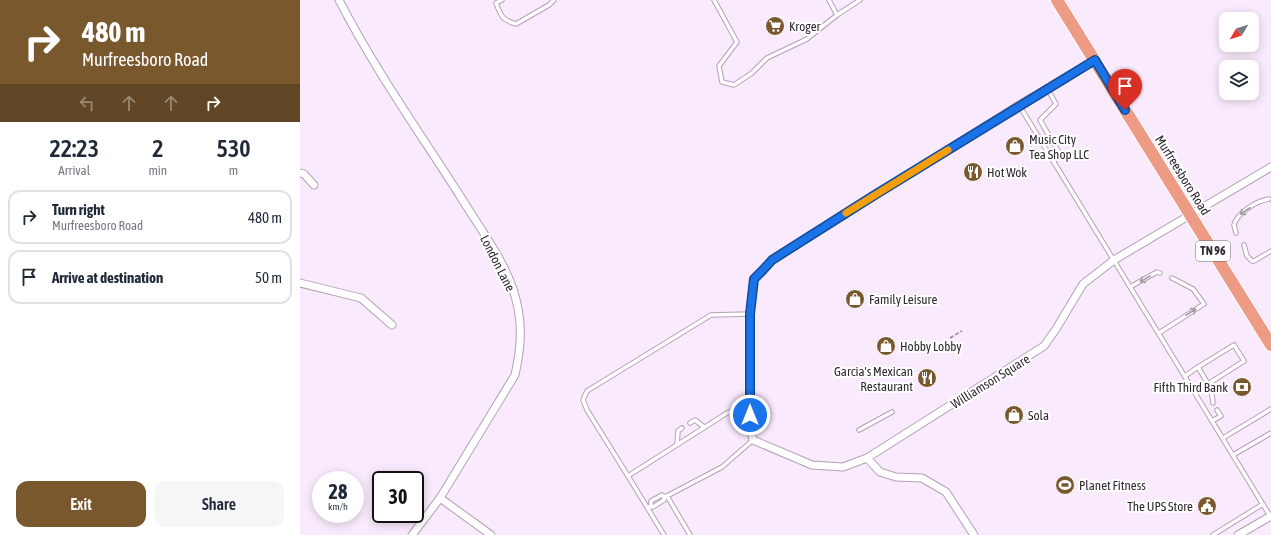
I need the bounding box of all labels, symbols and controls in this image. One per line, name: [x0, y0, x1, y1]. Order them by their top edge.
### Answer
north arrow: [1219, 12, 1259, 52]
map controls: [1219, 12, 1259, 100]
supermarket icon: Kroger: [764, 15, 786, 37]
icon: right: [16, 16, 68, 68]
text: 480 m: [82, 16, 145, 48]
place label: Kroger: [789, 19, 821, 34]
text: Murfreesboro Road: [82, 49, 208, 70]
button: layers: [1219, 60, 1259, 100]
pin: [1108, 69, 1142, 110]
icon: arrive: [1114, 75, 1136, 97]
icon: left: [76, 92, 98, 114]
icon: ahead: [118, 92, 140, 114]
icon: ahead: [160, 92, 182, 114]
icon: right: [202, 92, 224, 114]
place label: Music City Tea Shop LLC: [1029, 132, 1089, 162]
street label: Murfreesboro Road: [1152, 133, 1213, 218]
text: 22:23: [50, 135, 99, 162]
text: 2: [152, 135, 163, 162]
text: 530: [217, 135, 250, 162]
shop icon: Music City Tea Shop LLC: [1004, 135, 1026, 157]
restaurant icon: Hot Wok: [962, 161, 984, 183]
text: Arrival: [58, 163, 90, 178]
text: min: [148, 163, 167, 178]
text: m: [229, 163, 238, 178]
place label: Hot Wok: [987, 165, 1027, 180]
text: Turn right: [52, 201, 105, 218]
icon: right: [18, 206, 40, 228]
one-way arrow: [1240, 207, 1251, 215]
text: 480 m: [248, 209, 282, 226]
text: Murfreesboro Road: [52, 218, 143, 233]
street label: London Lane: [477, 233, 518, 294]
road number: TN 96: [1196, 241, 1230, 261]
icon: arrive: [18, 266, 40, 288]
text: Arrive at destination: [52, 269, 163, 286]
text: 50 m: [255, 269, 282, 286]
one-way arrow: [1139, 275, 1151, 283]
shop icon: Family Leisure: [844, 288, 866, 310]
place label: Family Leisure: [869, 292, 937, 307]
one-way arrow: [1185, 308, 1196, 316]
shop icon: Hobby Lobby: [875, 335, 897, 357]
place label: Hobby Lobby: [900, 339, 962, 354]
street label: Williamson Square: [948, 351, 1033, 412]
place label: Garcia's Mexican Restaurant: [834, 364, 913, 394]
restaurant icon: Garcia's Mexican Restaurant: [916, 367, 938, 389]
bank icon: Fifth Third Bank: [1231, 376, 1253, 398]
place label: Fifth Third Bank: [1154, 380, 1228, 395]
position arrow: [729, 394, 771, 436]
shop icon: Sola: [1003, 404, 1025, 426]
place label: Sola: [1028, 408, 1049, 423]
speed limit sign: 30: [372, 471, 424, 523]
sports icon: Planet Fitness: [1054, 474, 1076, 496]
place label: Planet Fitness: [1079, 478, 1146, 493]
text: 28: [329, 480, 347, 503]
button: Exit: [16, 481, 146, 527]
button: Share: [154, 481, 284, 527]
public building icon: The UPS Store: [1196, 495, 1218, 517]
place label: The UPS Store: [1127, 499, 1193, 514]
text: km/h: [328, 501, 348, 512]

